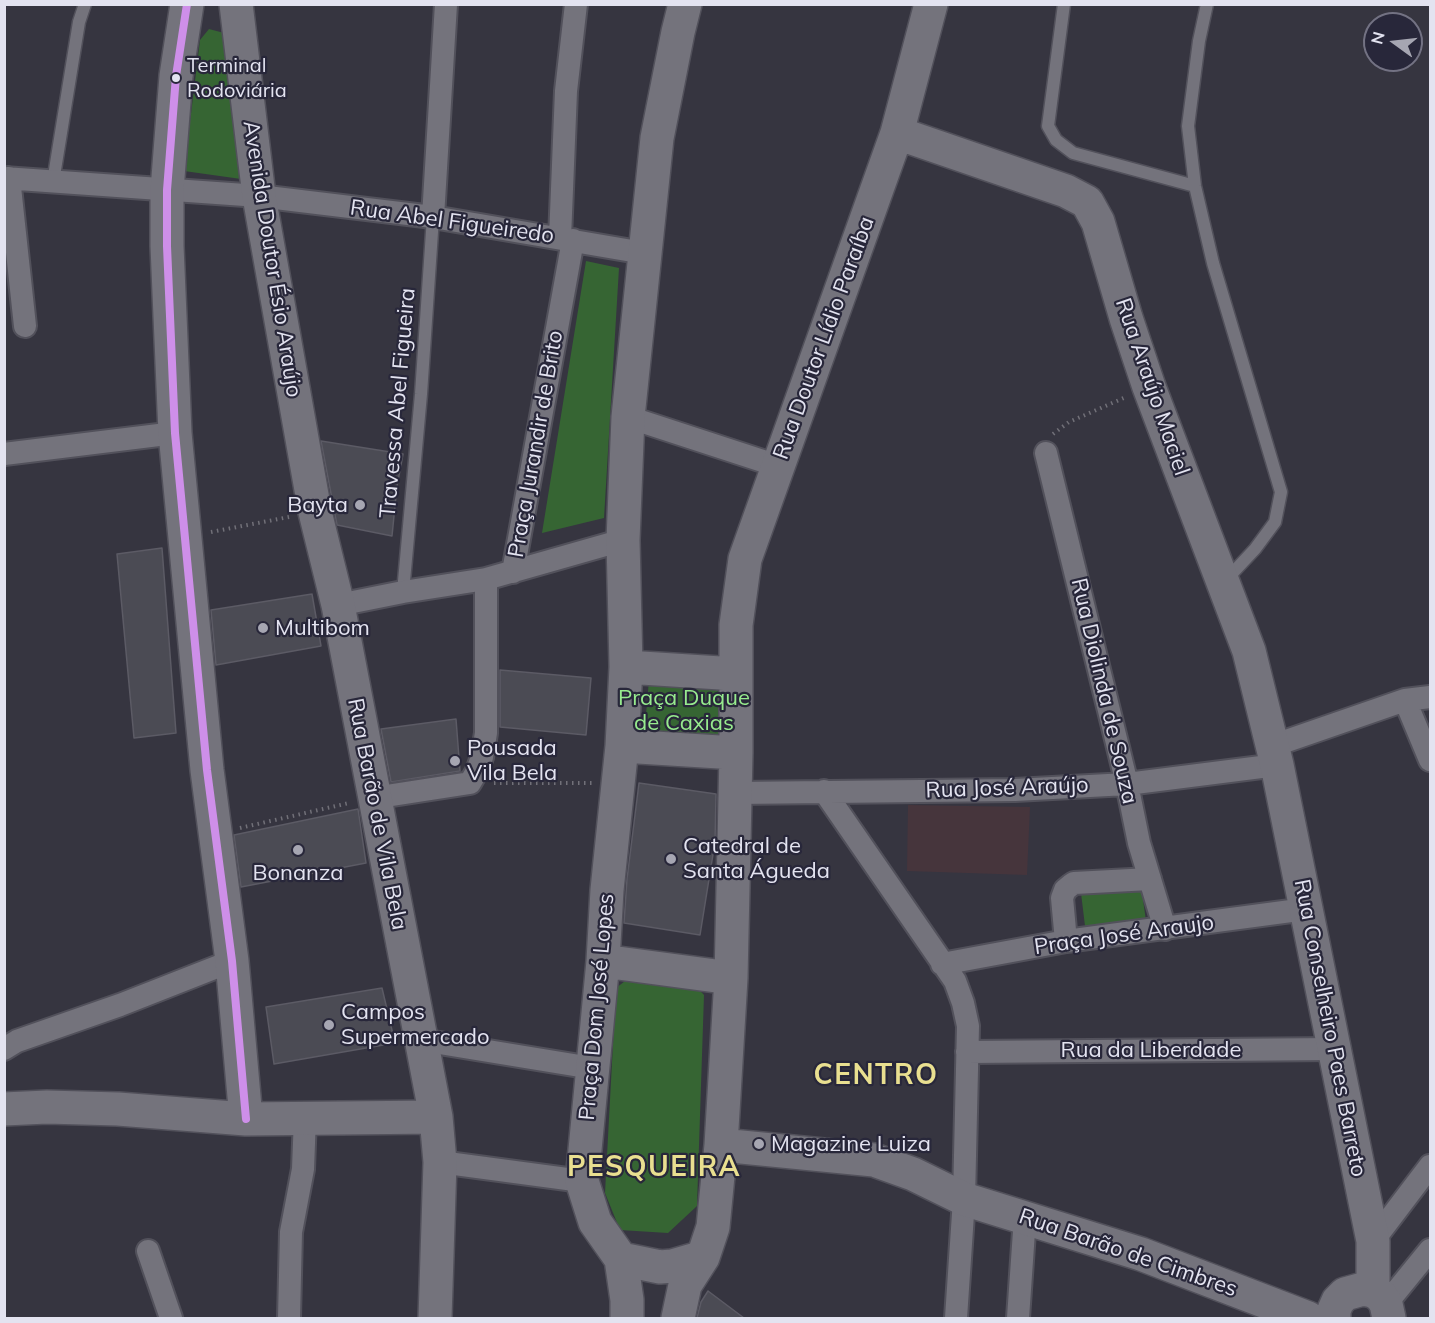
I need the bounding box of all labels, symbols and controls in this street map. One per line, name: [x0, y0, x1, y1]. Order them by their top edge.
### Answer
north arrow: [1363, 12, 1423, 72]
text: N: [1366, 29, 1389, 46]
place label: Terminal Rodoviária: [187, 54, 287, 101]
marker: Terminal Rodoviária: [170, 72, 182, 84]
street label: Avenida Doutor Ésio Araújo: [237, 119, 307, 399]
street label: Rua Abel Figueiredo: [348, 195, 556, 249]
street label: Rua Doutor Lídio Paraíba: [768, 213, 880, 463]
street label: Travessa Abel Figueira: [375, 287, 421, 519]
street label: Rua Araújo Maciel: [1109, 295, 1195, 479]
street label: Praça Jurandir de Brito: [503, 328, 569, 560]
place label: Bayta: [287, 492, 348, 518]
marker: Bayta: [353, 498, 367, 512]
street label: Rua Diolinda de Souza: [1065, 576, 1143, 806]
place label: Multibom: [275, 615, 370, 641]
marker: Multibom: [256, 621, 270, 635]
park label: Praça Duque de Caxias: [618, 685, 750, 736]
street label: Rua Barão de Vila Bela: [342, 696, 412, 932]
place label: Pousada Vila Bela: [467, 735, 557, 786]
marker: Pousada Vila Bela: [448, 754, 462, 768]
street label: Rua José Araújo: [925, 772, 1089, 804]
place label: Catedral de Santa Águeda: [683, 833, 830, 884]
marker: Bonanza: [291, 843, 305, 857]
marker: Catedral de Santa Águeda: [664, 852, 678, 866]
place label: Bonanza: [252, 860, 344, 886]
street label: Rua Conselheiro Paes Barreto: [1288, 877, 1372, 1179]
street label: Praça Dom José Lopes: [574, 892, 620, 1122]
street label: Praça José Araujo: [1033, 909, 1215, 961]
place label: Campos Supermercado: [341, 999, 489, 1050]
marker: Campos Supermercado: [322, 1018, 336, 1032]
street label: Rua da Liberdade: [1061, 1037, 1241, 1063]
district label: CENTRO: [814, 1059, 938, 1093]
place label: Magazine Luiza: [771, 1131, 931, 1157]
marker: Magazine Luiza: [752, 1137, 766, 1151]
district label: PESQUEIRA: [567, 1151, 741, 1185]
street label: Rua Barão de Cimbres: [1015, 1203, 1241, 1303]

